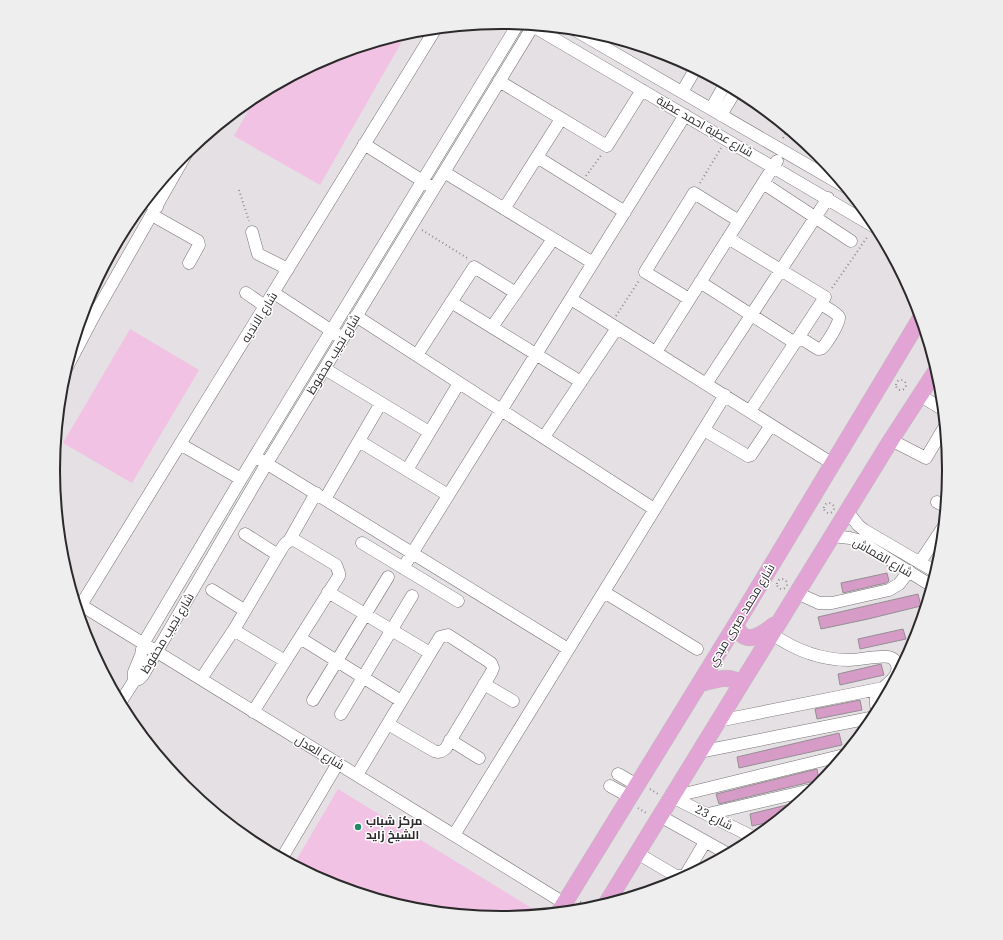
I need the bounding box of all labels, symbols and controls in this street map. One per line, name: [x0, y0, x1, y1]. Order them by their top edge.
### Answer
street label: شارع عطية احمد عطية: [653, 92, 756, 161]
street label: شارع الانديه: [238, 289, 281, 346]
street label: شارع نجيب محفوظ: [303, 311, 364, 398]
street label: شارع القماش: [850, 534, 916, 581]
street label: شارع محمد صبرى مبدي: [704, 561, 780, 671]
street label: شارع نجيب محفوظ: [137, 590, 198, 677]
street label: شارع العدل: [292, 732, 347, 773]
street label: شارع 23: [692, 801, 735, 834]
place label: مركز شباب الشيخ زايد: [366, 813, 423, 844]
marker: مركز شباب الشيخ زايد: [353, 822, 363, 832]

